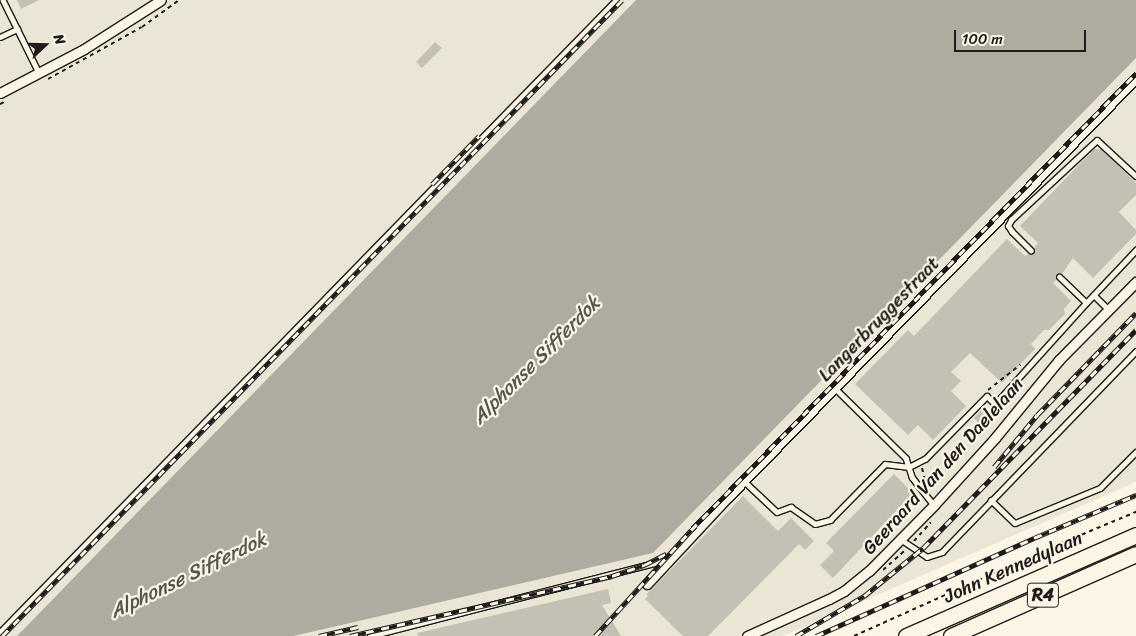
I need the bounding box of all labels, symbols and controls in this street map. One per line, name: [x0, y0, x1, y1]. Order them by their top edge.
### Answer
north arrow: [20, 20, 70, 70]
scale bar: [956, 20, 1088, 52]
text: 100 m: [962, 26, 1003, 52]
text: N: [46, 30, 73, 48]
street label: Langerbruggestraat: [814, 252, 944, 386]
water label: Alphonse Sifferdok: [467, 291, 605, 429]
street label: Geeraard Van den Daelelaan: [857, 373, 1029, 559]
street label: John Kennedylaan: [940, 526, 1086, 608]
water label: Alphonse Sifferdok: [106, 527, 270, 623]
road number: R4: [1027, 580, 1059, 610]

